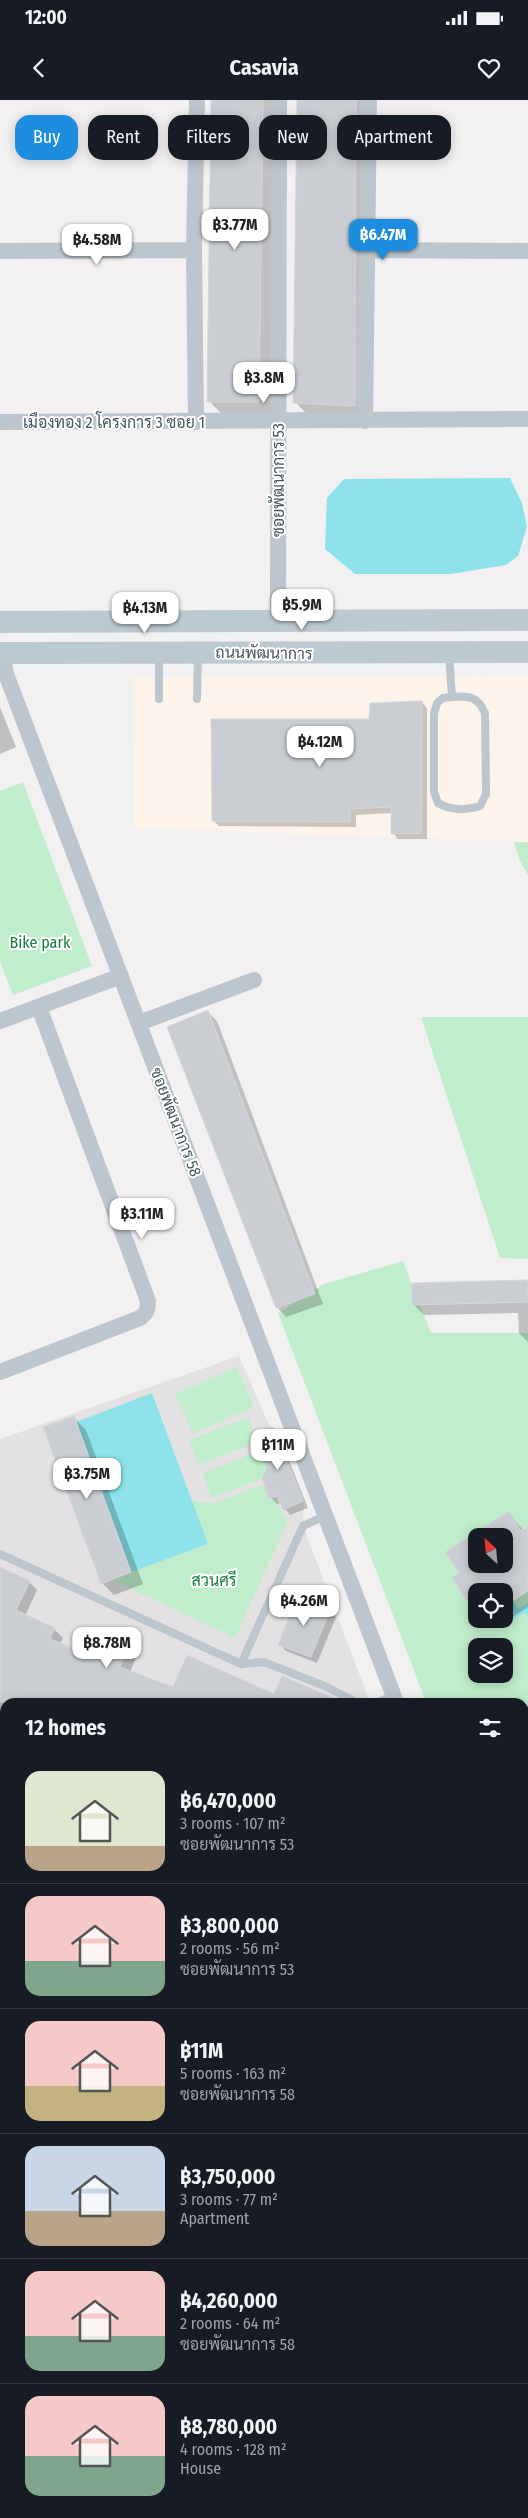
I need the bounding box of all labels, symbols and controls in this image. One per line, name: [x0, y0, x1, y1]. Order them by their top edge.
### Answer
text: 12:00: [25, 6, 67, 29]
icon: back: [25, 54, 53, 82]
text: Casavia: [229, 54, 299, 81]
icon: heart: [475, 54, 503, 82]
chip: Buy: [15, 115, 78, 160]
chip: Rent: [88, 115, 158, 160]
chip: Filters: [168, 115, 249, 160]
chip: New: [259, 115, 327, 160]
chip: Apartment: [337, 115, 451, 160]
pin: ฿3.77M: [194, 208, 276, 251]
text: ฿3.77M: [212, 215, 258, 234]
pin: ฿6.47M: [342, 219, 424, 261]
pin: ฿4.58M: [56, 224, 138, 266]
text: ฿6.47M: [360, 225, 406, 244]
text: ฿4.58M: [73, 230, 121, 249]
pin: ฿3.8M: [229, 362, 299, 404]
text: ฿3.8M: [244, 368, 284, 387]
street label: เมืองทอง 2 โครงการ 3 ซอย 1: [23, 411, 205, 432]
street label: ซอยพัฒนาการ 53: [268, 423, 288, 537]
pin: ฿5.9M: [267, 588, 337, 631]
pin: ฿4.13M: [104, 592, 186, 634]
text: ฿5.9M: [282, 595, 322, 614]
text: ฿4.13M: [123, 598, 167, 617]
street label: ถนนพัฒนาการ: [215, 642, 313, 663]
pin: ฿4.12M: [279, 726, 361, 768]
text: ฿4.12M: [298, 732, 342, 751]
park label: Bike park: [9, 933, 71, 952]
street label: ซอยพัฒนาการ 58: [147, 1065, 206, 1179]
pin: ฿3.11M: [101, 1198, 183, 1240]
text: ฿3.11M: [120, 1204, 164, 1223]
pin: ฿11M: [248, 1428, 308, 1471]
text: ฿11M: [262, 1435, 294, 1454]
pin: ฿3.75M: [46, 1458, 128, 1500]
text: ฿3.75M: [64, 1464, 110, 1483]
north arrow: [468, 1528, 512, 1572]
map controls: [468, 1528, 513, 1683]
park label: สวนศรี: [191, 1569, 237, 1590]
button: locate: [468, 1583, 513, 1628]
pin: ฿4.26M: [263, 1584, 345, 1627]
text: ฿4.26M: [280, 1591, 328, 1610]
pin: ฿8.78M: [66, 1626, 148, 1669]
text: ฿8.78M: [83, 1633, 131, 1652]
button: layers: [468, 1638, 513, 1683]
icon: filters: [476, 1714, 504, 1742]
text: 12 homes: [25, 1715, 106, 1741]
text: ฿6,470,000: [180, 1788, 276, 1814]
icon: home: [65, 1791, 125, 1851]
text: 3 rooms · 107 m²: [180, 1814, 286, 1833]
text: ซอยพัฒนาการ 53: [180, 1835, 294, 1854]
text: ฿3,800,000: [180, 1913, 279, 1939]
icon: home: [65, 1916, 125, 1976]
text: 2 rooms · 56 m²: [180, 1939, 280, 1958]
text: ซอยพัฒนาการ 53: [180, 1960, 294, 1979]
text: ฿11M: [180, 2038, 223, 2064]
icon: home: [65, 2041, 125, 2101]
text: 5 rooms · 163 m²: [180, 2064, 286, 2083]
text: ซอยพัฒนาการ 58: [180, 2085, 295, 2104]
text: ฿3,750,000: [180, 2164, 276, 2190]
icon: home: [65, 2166, 125, 2226]
text: 3 rooms · 77 m²: [180, 2190, 278, 2209]
text: Apartment: [180, 2209, 249, 2228]
text: ฿4,260,000: [180, 2288, 278, 2314]
icon: home: [65, 2291, 125, 2351]
text: 2 rooms · 64 m²: [180, 2314, 280, 2333]
text: ซอยพัฒนาการ 58: [180, 2335, 295, 2354]
text: ฿8,780,000: [180, 2414, 277, 2440]
icon: home: [65, 2416, 125, 2476]
text: 4 rooms · 128 m²: [180, 2440, 287, 2459]
text: House: [180, 2459, 221, 2478]

